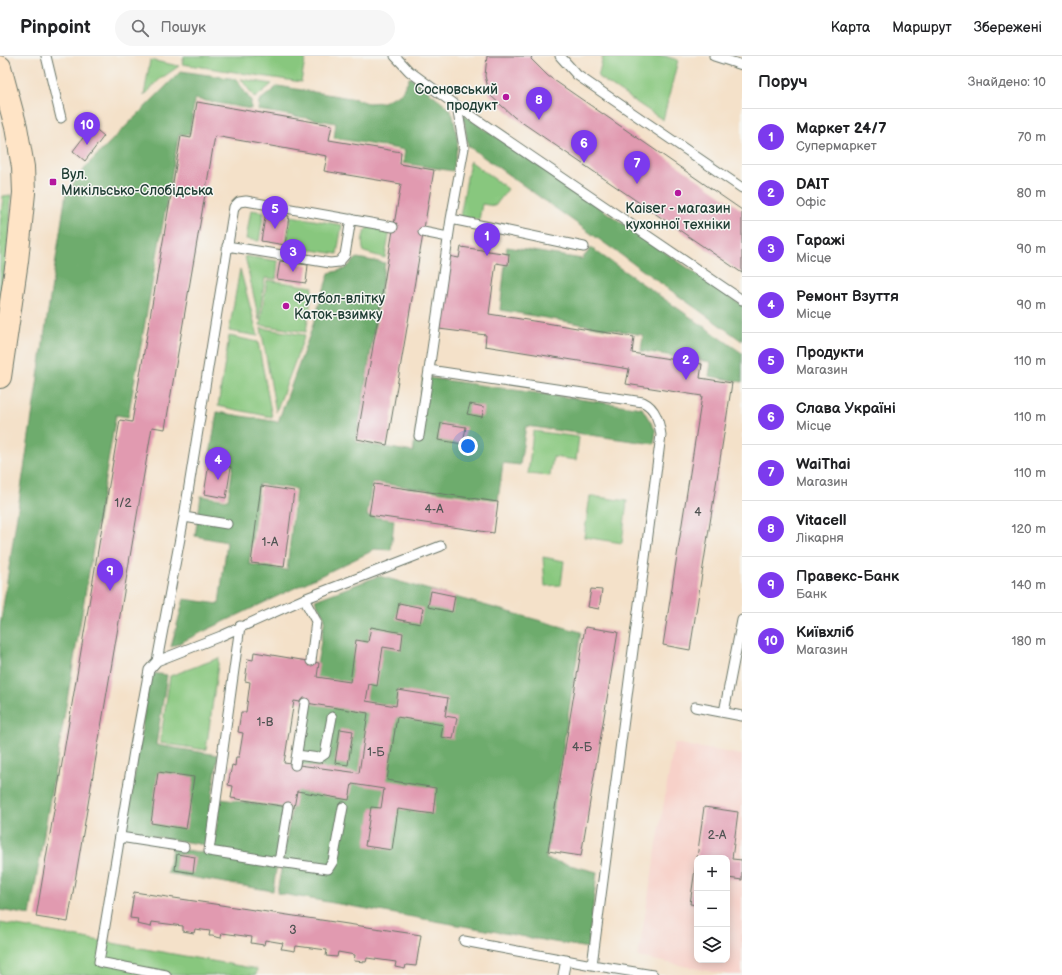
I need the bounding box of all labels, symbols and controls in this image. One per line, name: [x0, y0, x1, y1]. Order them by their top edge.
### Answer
search box: [115, 10, 395, 46]
text: Pinpoint: [20, 16, 91, 39]
icon: search: [129, 17, 151, 39]
text: Пошук: [161, 18, 206, 37]
text: Карта: [831, 19, 870, 36]
text: Маршрут: [892, 19, 952, 36]
text: Збережені: [974, 19, 1042, 36]
text: Поруч: [758, 72, 808, 92]
text: Знайдено: 10: [968, 74, 1046, 90]
place label: Сосновський продукт: [415, 81, 498, 114]
pin: 8: [526, 87, 552, 120]
marker: Сосновський продукт: [501, 92, 511, 102]
pin: 10: [74, 112, 100, 145]
text: Маркет 24/7: [796, 119, 887, 138]
text: 1: [768, 129, 774, 145]
text: 70 m: [1018, 129, 1046, 145]
pin: 6: [571, 130, 597, 163]
text: Супермаркет: [796, 138, 877, 154]
pin: 7: [624, 151, 650, 184]
place label: Вул. Микільсько-Слобідська: [61, 166, 214, 199]
text: DAIT: [796, 175, 829, 194]
marker: Вул. Микільсько-Слобідська: [48, 177, 58, 187]
text: 2: [767, 185, 775, 201]
text: 80 m: [1017, 185, 1046, 201]
marker: Kaiser - магазин кухонної техніки: [673, 188, 683, 198]
text: Офіс: [796, 194, 826, 210]
pin: 5: [262, 196, 288, 229]
place label: Kaiser - магазин кухонної техніки: [625, 200, 731, 233]
pin: 1: [474, 223, 500, 256]
text: Гаражі: [796, 231, 845, 250]
pin: 3: [280, 239, 306, 272]
text: 3: [767, 241, 775, 257]
text: 90 m: [1017, 241, 1046, 257]
text: Місце: [796, 250, 831, 266]
text: Ремонт Взуття: [796, 287, 899, 306]
place label: Футбол-влітку Каток-взимку: [294, 290, 385, 323]
text: 4: [767, 297, 775, 313]
text: 90 m: [1017, 297, 1046, 313]
marker: Футбол-влітку Каток-взимку: [281, 301, 291, 311]
text: Місце: [796, 306, 831, 322]
text: Продукти: [796, 343, 864, 362]
pin: 2: [673, 347, 699, 380]
text: 5: [767, 353, 775, 369]
text: 110 m: [1014, 353, 1046, 369]
text: Магазин: [796, 362, 848, 378]
text: Слава Україні: [796, 399, 896, 418]
text: 6: [767, 409, 775, 425]
text: 110 m: [1014, 409, 1046, 425]
text: Місце: [796, 418, 831, 434]
your location: [458, 436, 478, 456]
pin: 4: [205, 447, 231, 480]
text: WaiThai: [796, 455, 850, 474]
text: 7: [767, 465, 775, 481]
text: 110 m: [1014, 465, 1046, 481]
text: Магазин: [796, 474, 848, 490]
house number: 1/2: [114, 496, 132, 511]
house number: 4-А: [425, 502, 444, 517]
house number: 4: [694, 505, 702, 520]
text: Vitacell: [796, 511, 847, 530]
text: 8: [767, 521, 775, 537]
text: 120 m: [1011, 521, 1046, 537]
text: Лікарня: [796, 530, 844, 546]
house number: 1-А: [262, 535, 279, 550]
pin: 9: [97, 558, 123, 591]
text: Правекс-Банк: [796, 567, 899, 586]
text: 9: [767, 577, 775, 593]
text: 140 m: [1011, 577, 1046, 593]
text: Банк: [796, 586, 827, 602]
text: Київхліб: [796, 623, 854, 642]
text: 10: [764, 633, 778, 649]
text: 180 m: [1011, 633, 1046, 649]
text: Магазин: [796, 642, 848, 658]
house number: 1-В: [257, 715, 274, 730]
house number: 4-Б: [572, 740, 593, 755]
house number: 1-Б: [367, 745, 385, 760]
house number: 2-А: [708, 828, 727, 843]
map controls: [694, 855, 730, 963]
button: +: [694, 855, 730, 891]
button: −: [694, 891, 730, 927]
house number: 3: [289, 923, 297, 938]
button: layers: [694, 927, 730, 963]

